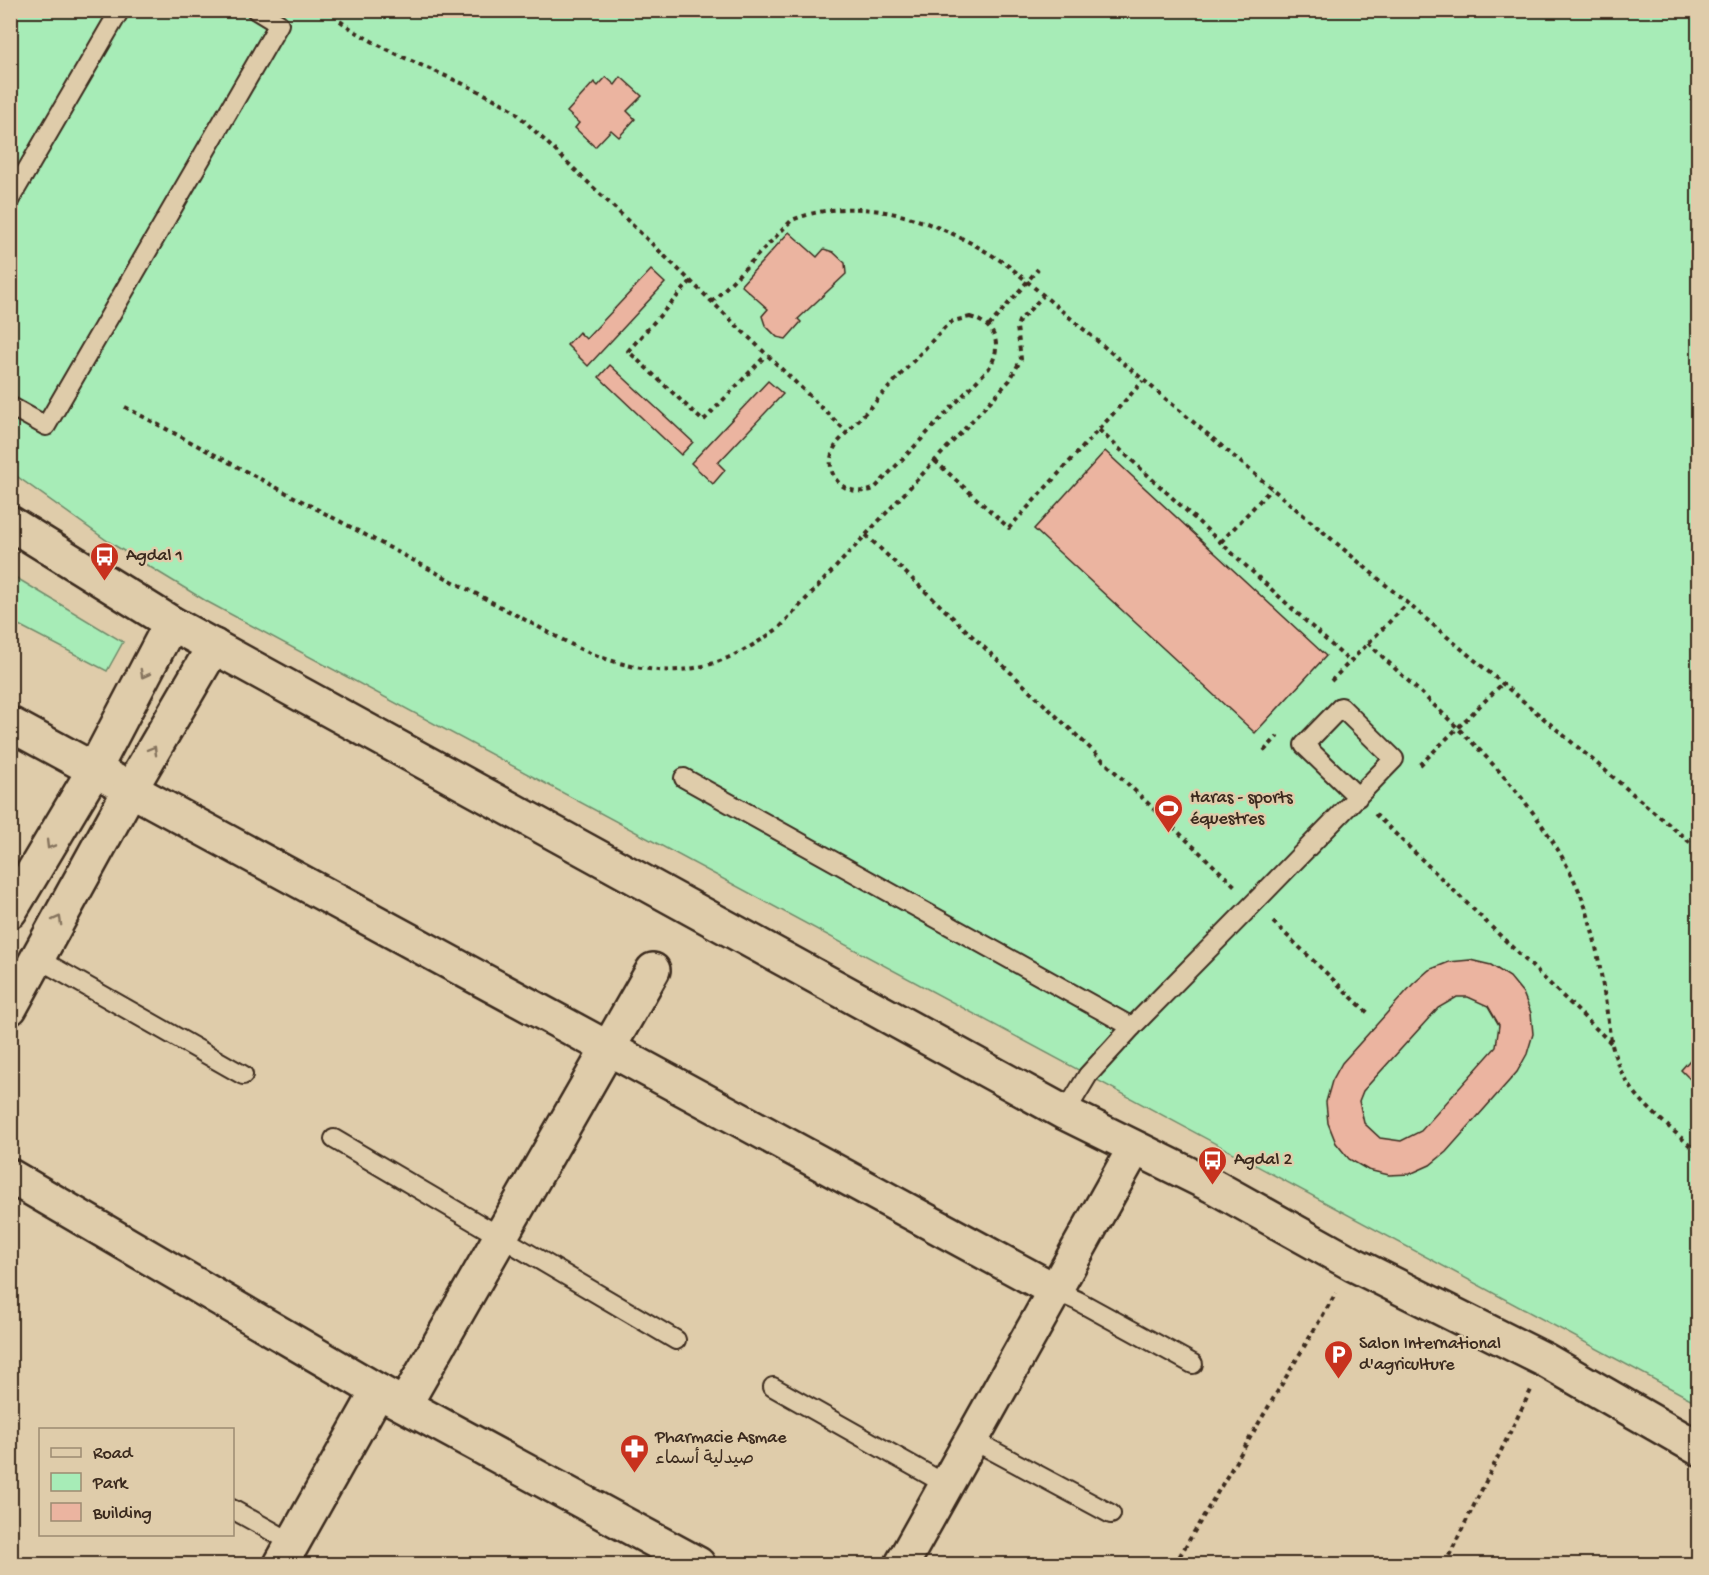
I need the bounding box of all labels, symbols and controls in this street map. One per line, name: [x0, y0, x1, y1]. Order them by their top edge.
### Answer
bus stop icon: Agdal 1: [89, 540, 121, 582]
place label: Agdal 1: [126, 546, 183, 567]
one-way arrow: [140, 668, 151, 679]
one-way arrow: [146, 745, 158, 756]
place label: Haras - sports équestres: [1190, 788, 1294, 830]
sports icon: Haras - sports équestres: [1153, 792, 1185, 834]
one-way arrow: [45, 839, 57, 849]
one-way arrow: [51, 916, 62, 926]
bus stop icon: Agdal 2: [1197, 1144, 1229, 1186]
place label: Agdal 2: [1234, 1150, 1293, 1171]
place label: Salon International d'agriculture: [1359, 1334, 1501, 1376]
parking icon: Salon International d'agriculture: [1322, 1338, 1354, 1380]
legend: [39, 1428, 234, 1536]
place label: Pharmacie Asmae صيدلية أسماء: [654, 1428, 787, 1470]
pharmacy icon: Pharmacie Asmae صيدلية أسماء: [618, 1432, 650, 1474]
text: Road: [93, 1444, 134, 1465]
text: Park: [92, 1474, 129, 1495]
text: Building: [92, 1504, 152, 1525]

